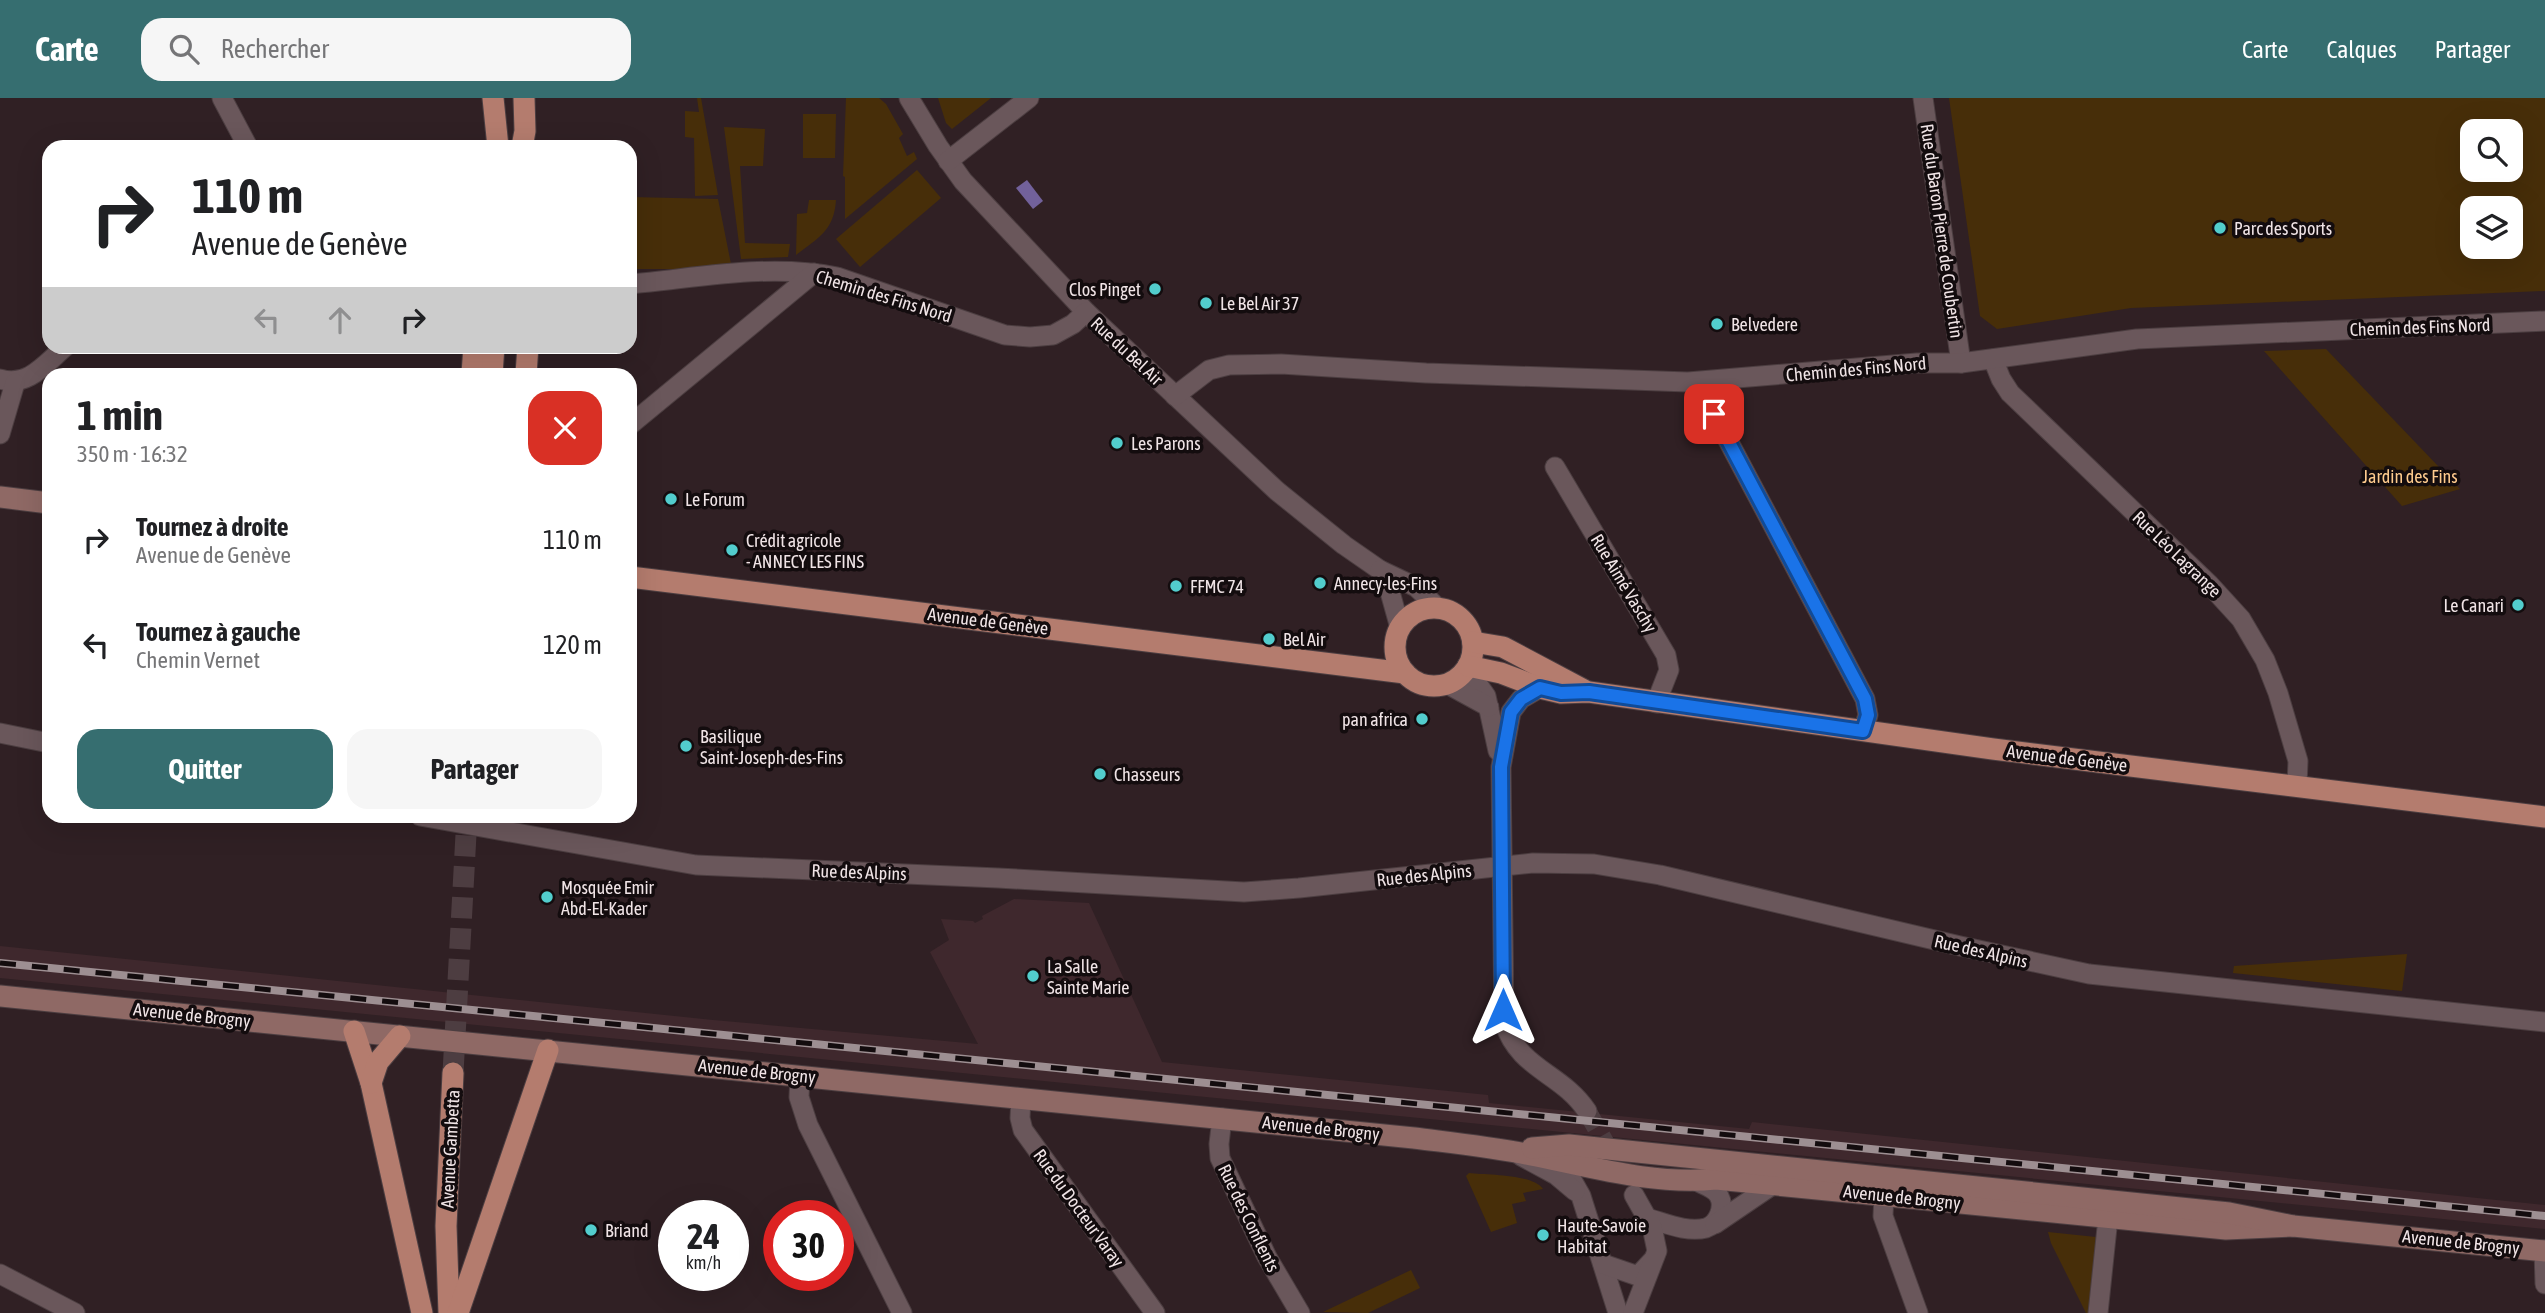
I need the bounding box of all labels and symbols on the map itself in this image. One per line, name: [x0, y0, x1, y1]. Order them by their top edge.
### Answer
street label: Rue du Baron Pierre de Coubertin: [1917, 122, 1967, 340]
place label: Parc des Sports: [2234, 218, 2332, 239]
marker: Parc des Sports: [2212, 220, 2228, 236]
street label: Chemin des Fins Nord: [814, 265, 954, 327]
place label: Clos Pinget: [1069, 279, 1141, 300]
marker: Clos Pinget: [1147, 281, 1163, 297]
place label: Le Bel Air 37: [1220, 293, 1299, 314]
marker: Le Bel Air 37: [1198, 295, 1214, 311]
street label: Rue du Bel Air: [1087, 313, 1168, 390]
place label: Belvedere: [1731, 314, 1798, 335]
street label: Chemin des Fins Nord: [2349, 314, 2491, 340]
marker: Belvedere: [1709, 316, 1725, 332]
street label: Chemin des Fins Nord: [1785, 352, 1927, 386]
pin: [1684, 384, 1744, 444]
place label: Les Parons: [1131, 433, 1201, 454]
marker: Les Parons: [1109, 435, 1125, 451]
park label: Jardin des Fins: [2362, 466, 2458, 487]
place label: Le Forum: [685, 489, 745, 510]
marker: Le Forum: [663, 491, 679, 507]
street label: Rue Léo Lagrange: [2128, 507, 2226, 601]
place label: Crédit agricole - ANNECY LES FINS: [746, 530, 864, 572]
street label: Rue Aimé Vaschy: [1586, 530, 1662, 636]
marker: Crédit agricole - ANNECY LES FINS: [724, 542, 740, 558]
place label: Annecy-les-Fins: [1334, 573, 1437, 594]
marker: Annecy-les-Fins: [1312, 575, 1328, 591]
place label: FFMC 74: [1190, 576, 1244, 597]
marker: FFMC 74: [1168, 578, 1184, 594]
place label: Le Canari: [2443, 595, 2504, 616]
marker: Le Canari: [2510, 597, 2526, 613]
street label: Avenue de Genève: [927, 603, 1049, 639]
place label: Bel Air: [1283, 629, 1326, 650]
marker: Bel Air: [1261, 631, 1277, 647]
place label: pan africa: [1342, 709, 1408, 730]
marker: pan africa: [1414, 711, 1430, 727]
place label: Basilique Saint-Joseph-des-Fins: [700, 726, 843, 768]
marker: Basilique Saint-Joseph-des-Fins: [678, 738, 694, 754]
street label: Avenue de Genève: [2006, 740, 2128, 776]
place label: Chasseurs: [1114, 764, 1180, 785]
marker: Chasseurs: [1092, 766, 1108, 782]
street label: Rue des Alpins: [811, 860, 907, 884]
street label: Rue des Alpins: [1376, 860, 1472, 890]
place label: Mosquée Emir Abd-El-Kader: [561, 877, 655, 919]
marker: Mosquée Emir Abd-El-Kader: [539, 889, 555, 905]
street label: Rue des Alpins: [1932, 930, 2030, 972]
place label: La Salle Sainte Marie: [1047, 956, 1130, 998]
marker: La Salle Sainte Marie: [1025, 968, 1041, 984]
position arrow: [1466, 973, 1540, 1047]
street label: Avenue de Brogny: [132, 998, 252, 1032]
street label: Avenue de Brogny: [697, 1054, 817, 1088]
street label: Avenue Gambetta: [436, 1089, 464, 1209]
street label: Avenue de Brogny: [1261, 1111, 1381, 1145]
street label: Rue du Docteur Varay: [1029, 1145, 1129, 1271]
street label: Rue des Conflents: [1214, 1161, 1284, 1275]
street label: Avenue de Brogny: [1842, 1180, 1962, 1214]
speed limit sign: 30: [763, 1200, 854, 1291]
place label: Haute-Savoie Habitat: [1557, 1215, 1646, 1257]
place label: Briand: [605, 1220, 649, 1241]
marker: Briand: [583, 1222, 599, 1238]
street label: Avenue de Brogny: [2401, 1225, 2521, 1259]
marker: Haute-Savoie Habitat: [1535, 1227, 1551, 1243]

